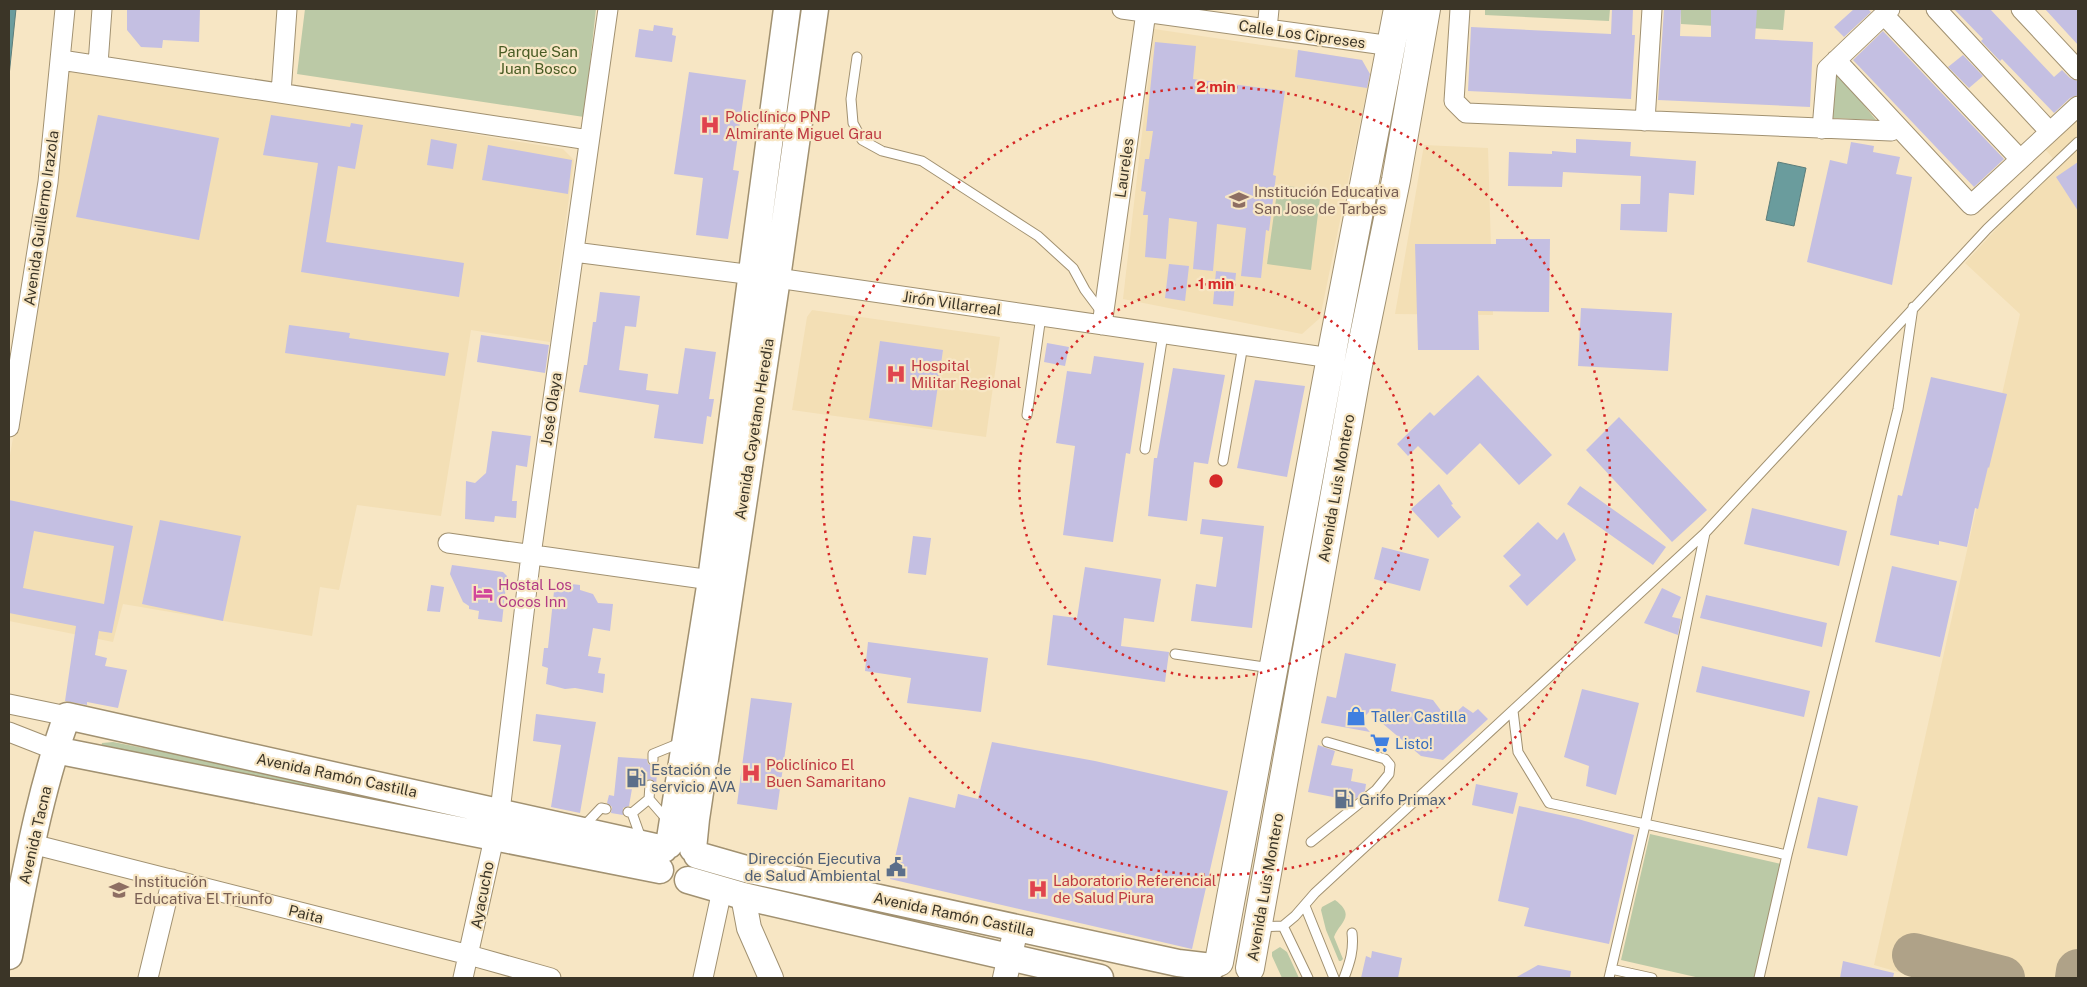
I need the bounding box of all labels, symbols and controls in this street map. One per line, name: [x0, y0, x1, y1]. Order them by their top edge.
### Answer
street label: Calle Los Cipreses: [1237, 17, 1367, 51]
park label: Parque San Juan Bosco: [498, 43, 578, 77]
text: 2 min: [1196, 78, 1236, 95]
place label: Policlínico PNP Almirante Miguel Grau: [725, 108, 882, 142]
hospital icon: Policlínico PNP Almirante Miguel Grau: [699, 114, 721, 136]
street label: Avenida Guillermo Irazola: [20, 129, 62, 307]
street label: Laureles: [1111, 137, 1137, 199]
place label: Institución Educativa San Jose de Tarbes: [1254, 183, 1399, 217]
school or university icon: Institución Educativa San Jose de Tarbes: [1228, 189, 1250, 211]
text: 1 min: [1198, 275, 1234, 292]
street label: Jirón Villarreal: [901, 288, 1003, 318]
street label: Avenida Cayetano Heredia: [731, 337, 777, 521]
place label: Hospital Militar Regional: [911, 357, 1021, 391]
hospital icon: Hospital Militar Regional: [885, 363, 907, 385]
street label: José Olaya: [537, 371, 565, 447]
street label: Avenida Luis Montero: [1315, 413, 1357, 563]
centre of rings: [1207, 472, 1225, 490]
place label: Hostal Los Cocos Inn: [498, 576, 572, 610]
hotel icon: Hostal Los Cocos Inn: [472, 582, 494, 604]
shop icon: Taller Castilla: [1345, 705, 1367, 727]
place label: Taller Castilla: [1371, 708, 1466, 725]
supermarket icon: Listo!: [1369, 732, 1391, 754]
place label: Listo!: [1395, 735, 1433, 752]
street label: Avenida Ramón Castilla: [255, 750, 419, 800]
place label: Policlínico El Buen Samaritano: [766, 756, 886, 790]
place label: Estación de servicio AVA: [651, 761, 737, 795]
hospital icon: Policlínico El Buen Samaritano: [740, 762, 762, 784]
fuel station icon: Estación de servicio AVA: [625, 767, 647, 789]
street label: Avenida Tacna: [15, 784, 55, 886]
fuel station icon: Grifo Primax: [1333, 788, 1355, 810]
place label: Grifo Primax: [1359, 791, 1446, 808]
street label: Avenida Luis Montero: [1244, 812, 1286, 962]
place label: Dirección Ejecutiva de Salud Ambiental: [744, 850, 881, 884]
public building icon: Dirección Ejecutiva de Salud Ambiental: [885, 856, 907, 878]
street label: Ayacucho: [467, 860, 497, 930]
place label: Laboratorio Referencial de Salud Piura: [1053, 872, 1216, 906]
place label: Institución Educativa El Triunfo: [134, 873, 273, 907]
hospital icon: Laboratorio Referencial de Salud Piura: [1027, 878, 1049, 900]
school or university icon: Institución Educativa El Triunfo: [108, 879, 130, 901]
street label: Avenida Ramón Castilla: [872, 889, 1036, 939]
street label: Paita: [287, 901, 325, 927]

